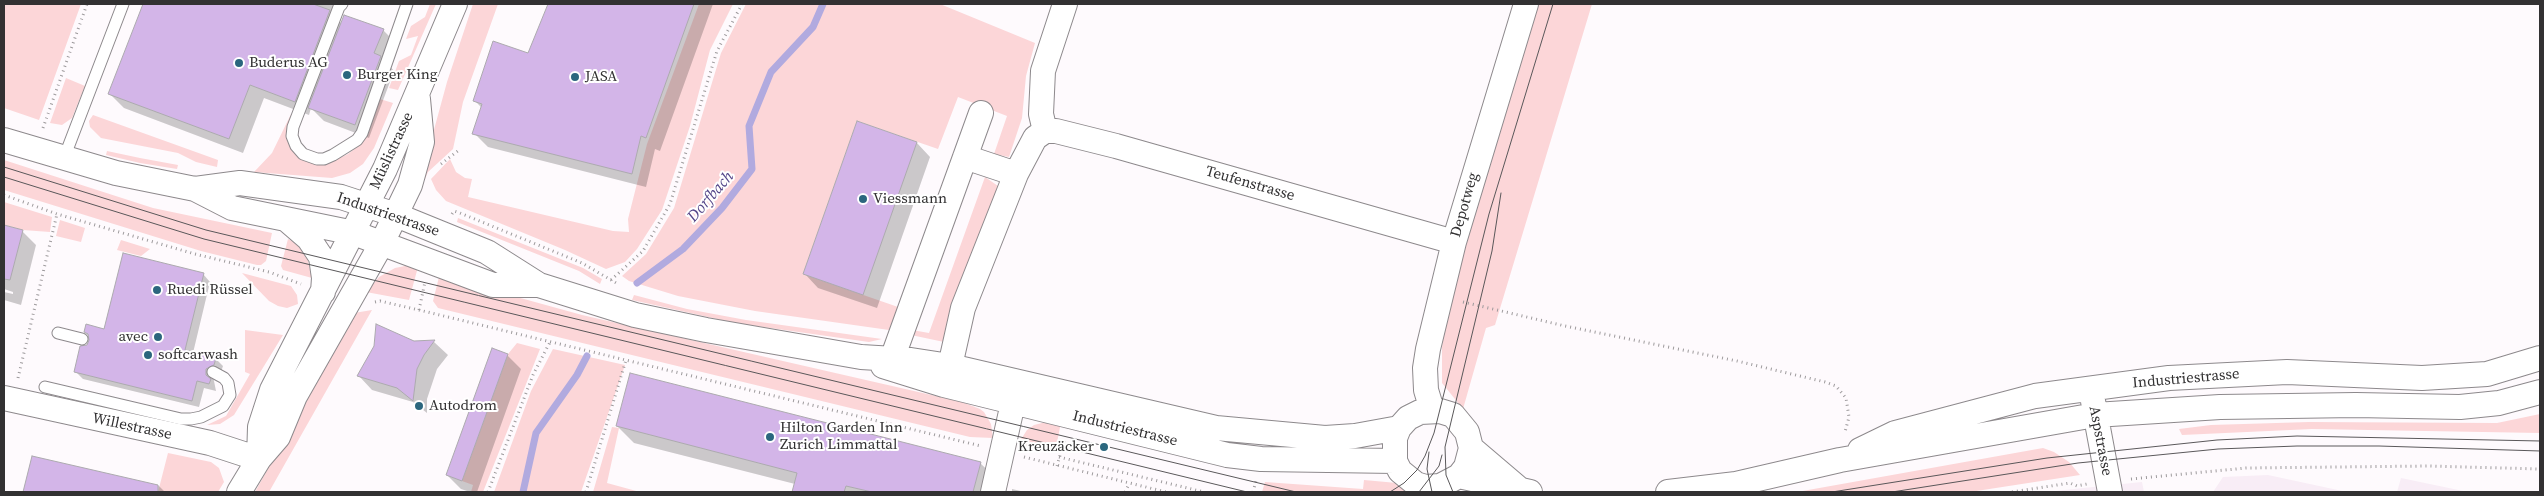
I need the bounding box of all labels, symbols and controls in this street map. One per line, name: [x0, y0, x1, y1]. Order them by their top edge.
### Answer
place label: Buderus AG: [249, 54, 328, 72]
marker: Buderus AG: [233, 57, 245, 69]
place label: Burger King: [357, 66, 438, 84]
place label: JASA: [585, 68, 617, 86]
marker: Burger King: [341, 69, 353, 81]
marker: JASA: [569, 71, 581, 83]
street label: Müslistrasse: [366, 110, 418, 192]
street label: Teufenstrasse: [1203, 163, 1297, 205]
water label: Dorfbach: [684, 168, 738, 226]
street label: Depotweg: [1447, 171, 1483, 239]
street label: Industriestrasse: [334, 189, 442, 241]
place label: Viessmann: [873, 190, 947, 208]
marker: Viessmann: [857, 193, 869, 205]
place label: Ruedi Rüssel: [167, 281, 253, 299]
marker: Ruedi Rüssel: [151, 284, 163, 296]
place label: avec: [118, 328, 148, 346]
marker: avec: [152, 331, 164, 343]
place label: softcarwash: [158, 346, 238, 364]
marker: softcarwash: [142, 349, 154, 361]
street label: Industriestrasse: [2132, 365, 2240, 393]
place label: Autodrom: [429, 397, 497, 415]
marker: Autodrom: [413, 400, 425, 412]
street label: Aspstrasse: [2084, 404, 2116, 478]
street label: Industriestrasse: [1071, 407, 1179, 451]
street label: Willestrasse: [90, 410, 174, 444]
place label: Hilton Garden Inn Zurich Limmattal: [780, 419, 903, 454]
marker: Hilton Garden Inn Zurich Limmattal: [764, 431, 776, 443]
place label: Kreuzäcker: [1018, 438, 1094, 456]
marker: Kreuzäcker: [1098, 441, 1110, 453]

